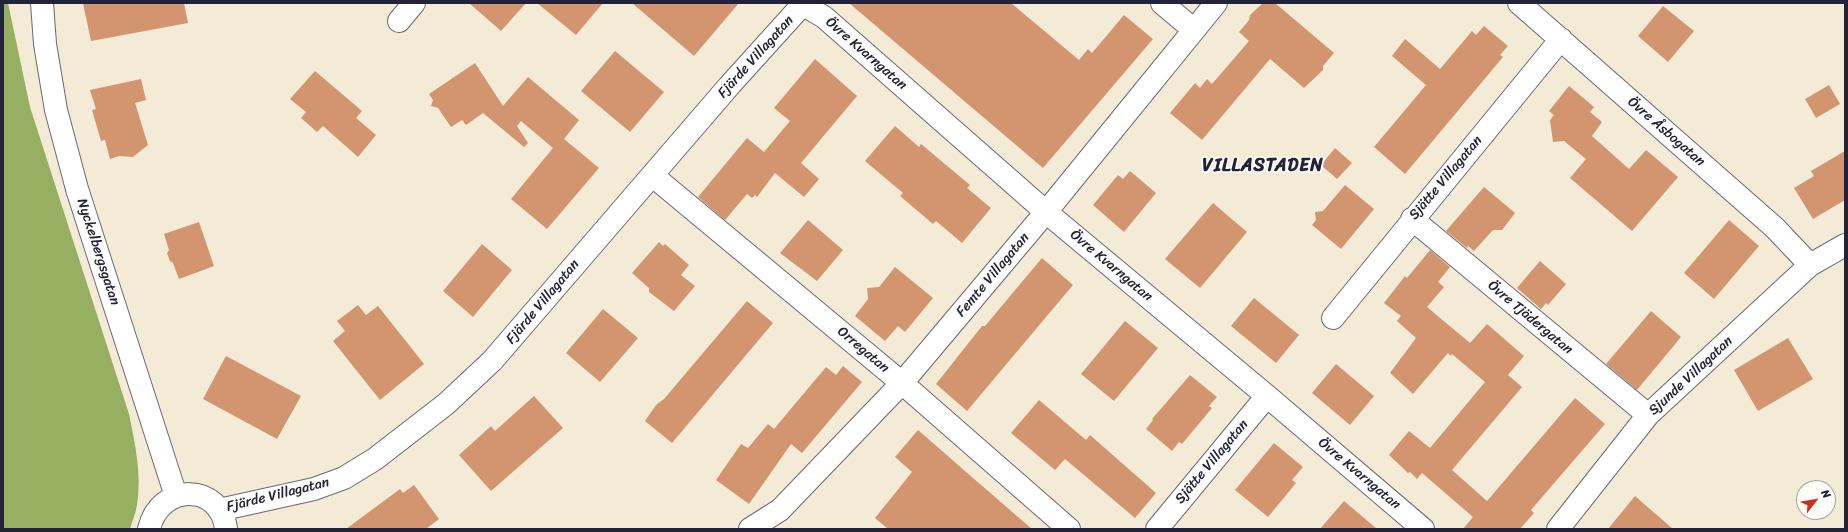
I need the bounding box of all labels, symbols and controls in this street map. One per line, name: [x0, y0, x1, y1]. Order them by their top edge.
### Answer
street label: Fjärde Villagatan: [715, 12, 797, 102]
street label: Övre Kvarngatan: [822, 14, 910, 94]
street label: Övre Åsbogatan: [1624, 94, 1708, 170]
street label: Sjätte Villagatan: [1406, 132, 1486, 224]
district label: VILLASTADEN: [1203, 155, 1323, 177]
street label: Nyckelbergsgatan: [73, 196, 123, 308]
street label: Övre Kvarngatan: [1066, 227, 1156, 305]
street label: Femte Villagatan: [953, 230, 1033, 320]
street label: Fjärde Villagatan: [503, 256, 583, 348]
street label: Övre Tjädergatan: [1484, 278, 1576, 358]
street label: Orregatan: [834, 323, 892, 377]
street label: Sjunde Villagatan: [1646, 333, 1736, 419]
street label: Sjätte Villagatan: [1172, 416, 1252, 508]
street label: Övre Kvarngatan: [1314, 435, 1404, 513]
street label: Fjärde Villagatan: [225, 474, 331, 516]
north arrow: [1796, 480, 1836, 520]
text: N: [1816, 486, 1836, 502]

